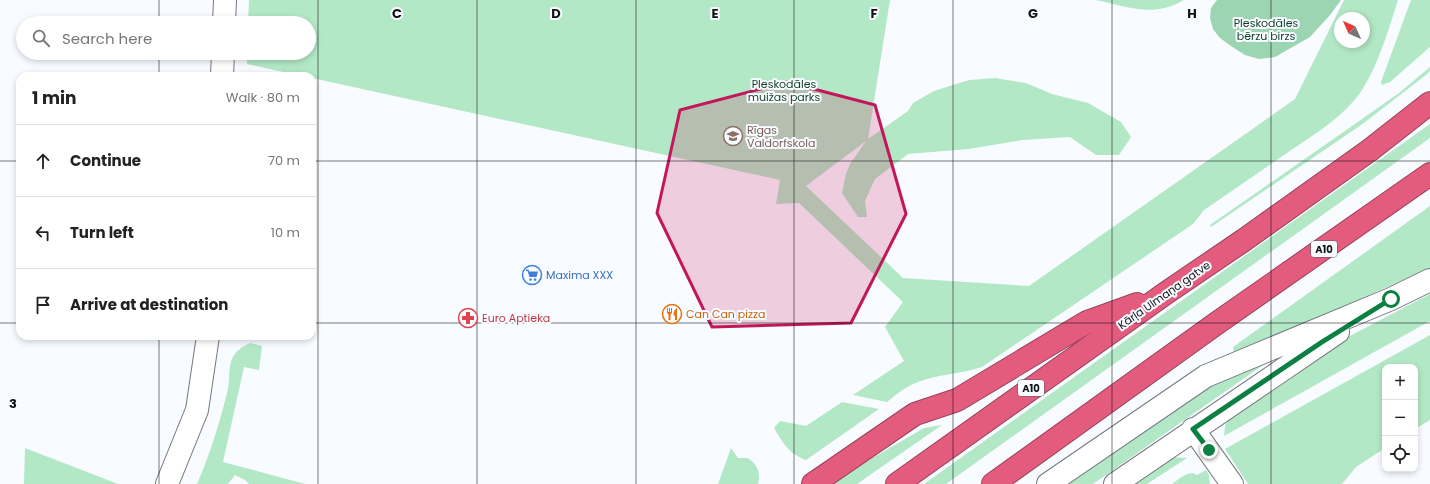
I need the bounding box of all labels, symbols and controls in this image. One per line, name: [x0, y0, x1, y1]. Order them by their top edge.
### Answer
text: C: [392, 4, 402, 23]
text: D: [551, 4, 561, 23]
text: E: [711, 4, 719, 23]
text: F: [870, 4, 878, 23]
text: G: [1028, 4, 1038, 23]
text: H: [1187, 4, 1197, 23]
north arrow: [1334, 12, 1370, 48]
park label: Pleskodāles bērzu birzs: [1234, 15, 1298, 44]
search box: [16, 16, 316, 60]
icon: search: [30, 27, 52, 49]
text: Search here: [62, 28, 152, 49]
park label: Pleskodāles muižas parks: [748, 76, 821, 105]
text: 1 min: [32, 86, 76, 110]
text: Walk · 80 m: [226, 88, 300, 107]
place label: Rīgas Valdorfskola: [747, 122, 815, 151]
school or university icon: Rīgas Valdorfskola: [722, 125, 744, 147]
icon: ahead: [32, 150, 54, 172]
text: Continue: [70, 150, 141, 171]
text: 70 m: [268, 151, 300, 170]
icon: left: [32, 222, 54, 244]
text: Turn left: [70, 222, 134, 243]
text: 10 m: [271, 223, 300, 242]
road number: A10: [1311, 241, 1337, 257]
street label: Kārļa Ulmaņa gatve: [1115, 257, 1214, 333]
supermarket icon: Maxima XXX: [521, 264, 543, 286]
place label: Maxima XXX: [546, 267, 613, 283]
route start: [1382, 290, 1400, 308]
icon: arrive: [32, 294, 54, 316]
text: Arrive at destination: [70, 294, 228, 315]
restaurant icon: Can Can pizza: [661, 303, 683, 325]
place label: Can Can pizza: [686, 306, 765, 322]
pharmacy icon: Euro Aptieka: [457, 307, 479, 329]
place label: Euro Aptieka: [482, 310, 550, 326]
map controls: [1382, 364, 1418, 472]
button: +: [1382, 364, 1418, 400]
road number: A10: [1018, 380, 1044, 396]
text: 3: [9, 394, 17, 413]
button: −: [1382, 400, 1418, 436]
button: locate: [1382, 436, 1418, 472]
route end: [1200, 441, 1218, 459]

